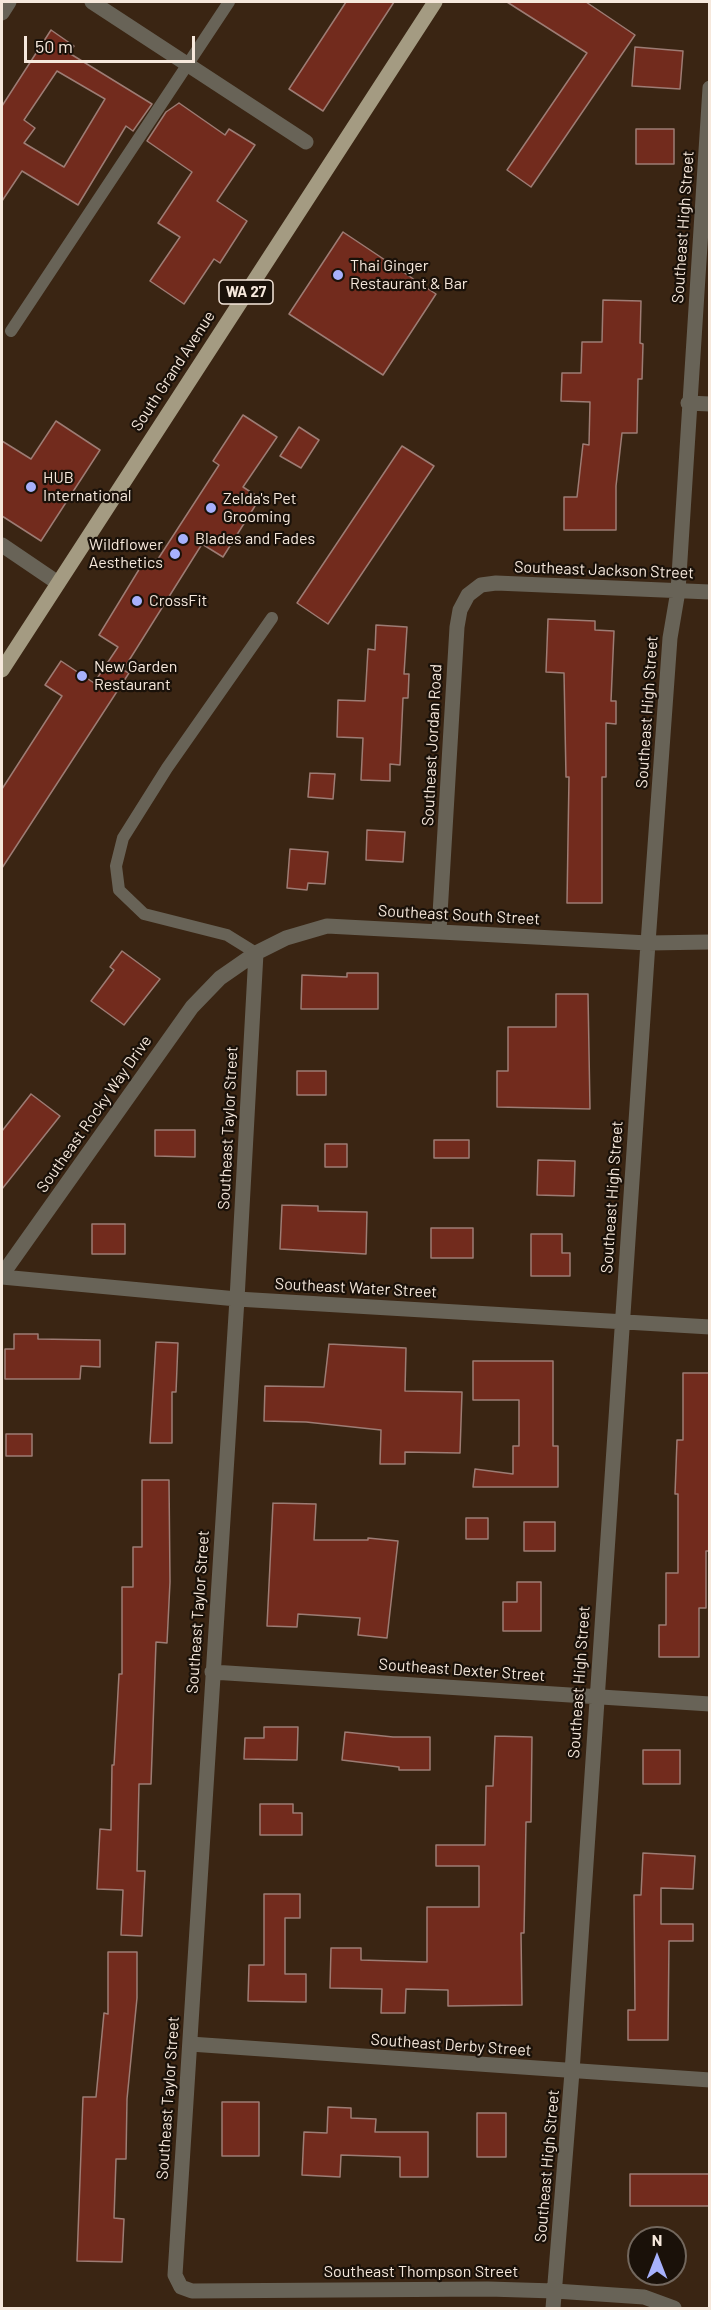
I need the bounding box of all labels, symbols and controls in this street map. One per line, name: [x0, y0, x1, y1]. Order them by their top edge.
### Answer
scale bar: [27, 24, 198, 62]
text: 50 m: [35, 35, 73, 57]
street label: Southeast High Street: [668, 150, 698, 304]
place label: Thai Ginger Restaurant & Bar: [350, 256, 468, 294]
marker: Thai Ginger Restaurant & Bar: [331, 268, 345, 282]
road number: WA 27: [219, 280, 273, 304]
street label: South Grand Avenue: [127, 307, 219, 435]
place label: HUB International: [43, 468, 132, 506]
marker: HUB International: [24, 480, 38, 494]
place label: Zelda's Pet Grooming: [223, 489, 296, 527]
marker: Zelda's Pet Grooming: [204, 501, 218, 515]
place label: Blades and Fades: [195, 529, 315, 549]
marker: Blades and Fades: [176, 532, 190, 546]
place label: Wildflower Aesthetics: [89, 535, 163, 573]
marker: Wildflower Aesthetics: [168, 547, 182, 561]
street label: Southeast Jackson Street: [514, 557, 694, 583]
place label: CrossFit: [149, 591, 207, 611]
marker: CrossFit: [130, 594, 144, 608]
street label: Southeast High Street: [632, 635, 662, 789]
place label: New Garden Restaurant: [94, 657, 177, 695]
street label: Southeast Jordan Road: [418, 664, 446, 826]
marker: New Garden Restaurant: [75, 669, 89, 683]
street label: Southeast South Street: [377, 901, 541, 929]
street label: Southeast Rocky Way Drive: [32, 1032, 156, 1196]
street label: Southeast Taylor Street: [214, 1046, 242, 1210]
street label: Southeast High Street: [597, 1120, 627, 1274]
street label: Southeast Water Street: [274, 1274, 438, 1302]
street label: Southeast Taylor Street: [183, 1530, 213, 1694]
street label: Southeast High Street: [564, 1605, 594, 1759]
street label: Southeast Dexter Street: [378, 1655, 546, 1685]
street label: Southeast Taylor Street: [153, 2016, 183, 2180]
street label: Southeast Derby Street: [370, 2030, 532, 2060]
street label: Southeast High Street: [531, 2089, 563, 2243]
north arrow: [627, 2226, 687, 2286]
text: N: [652, 2230, 662, 2249]
street label: Southeast Thompson Street: [324, 2262, 518, 2282]

